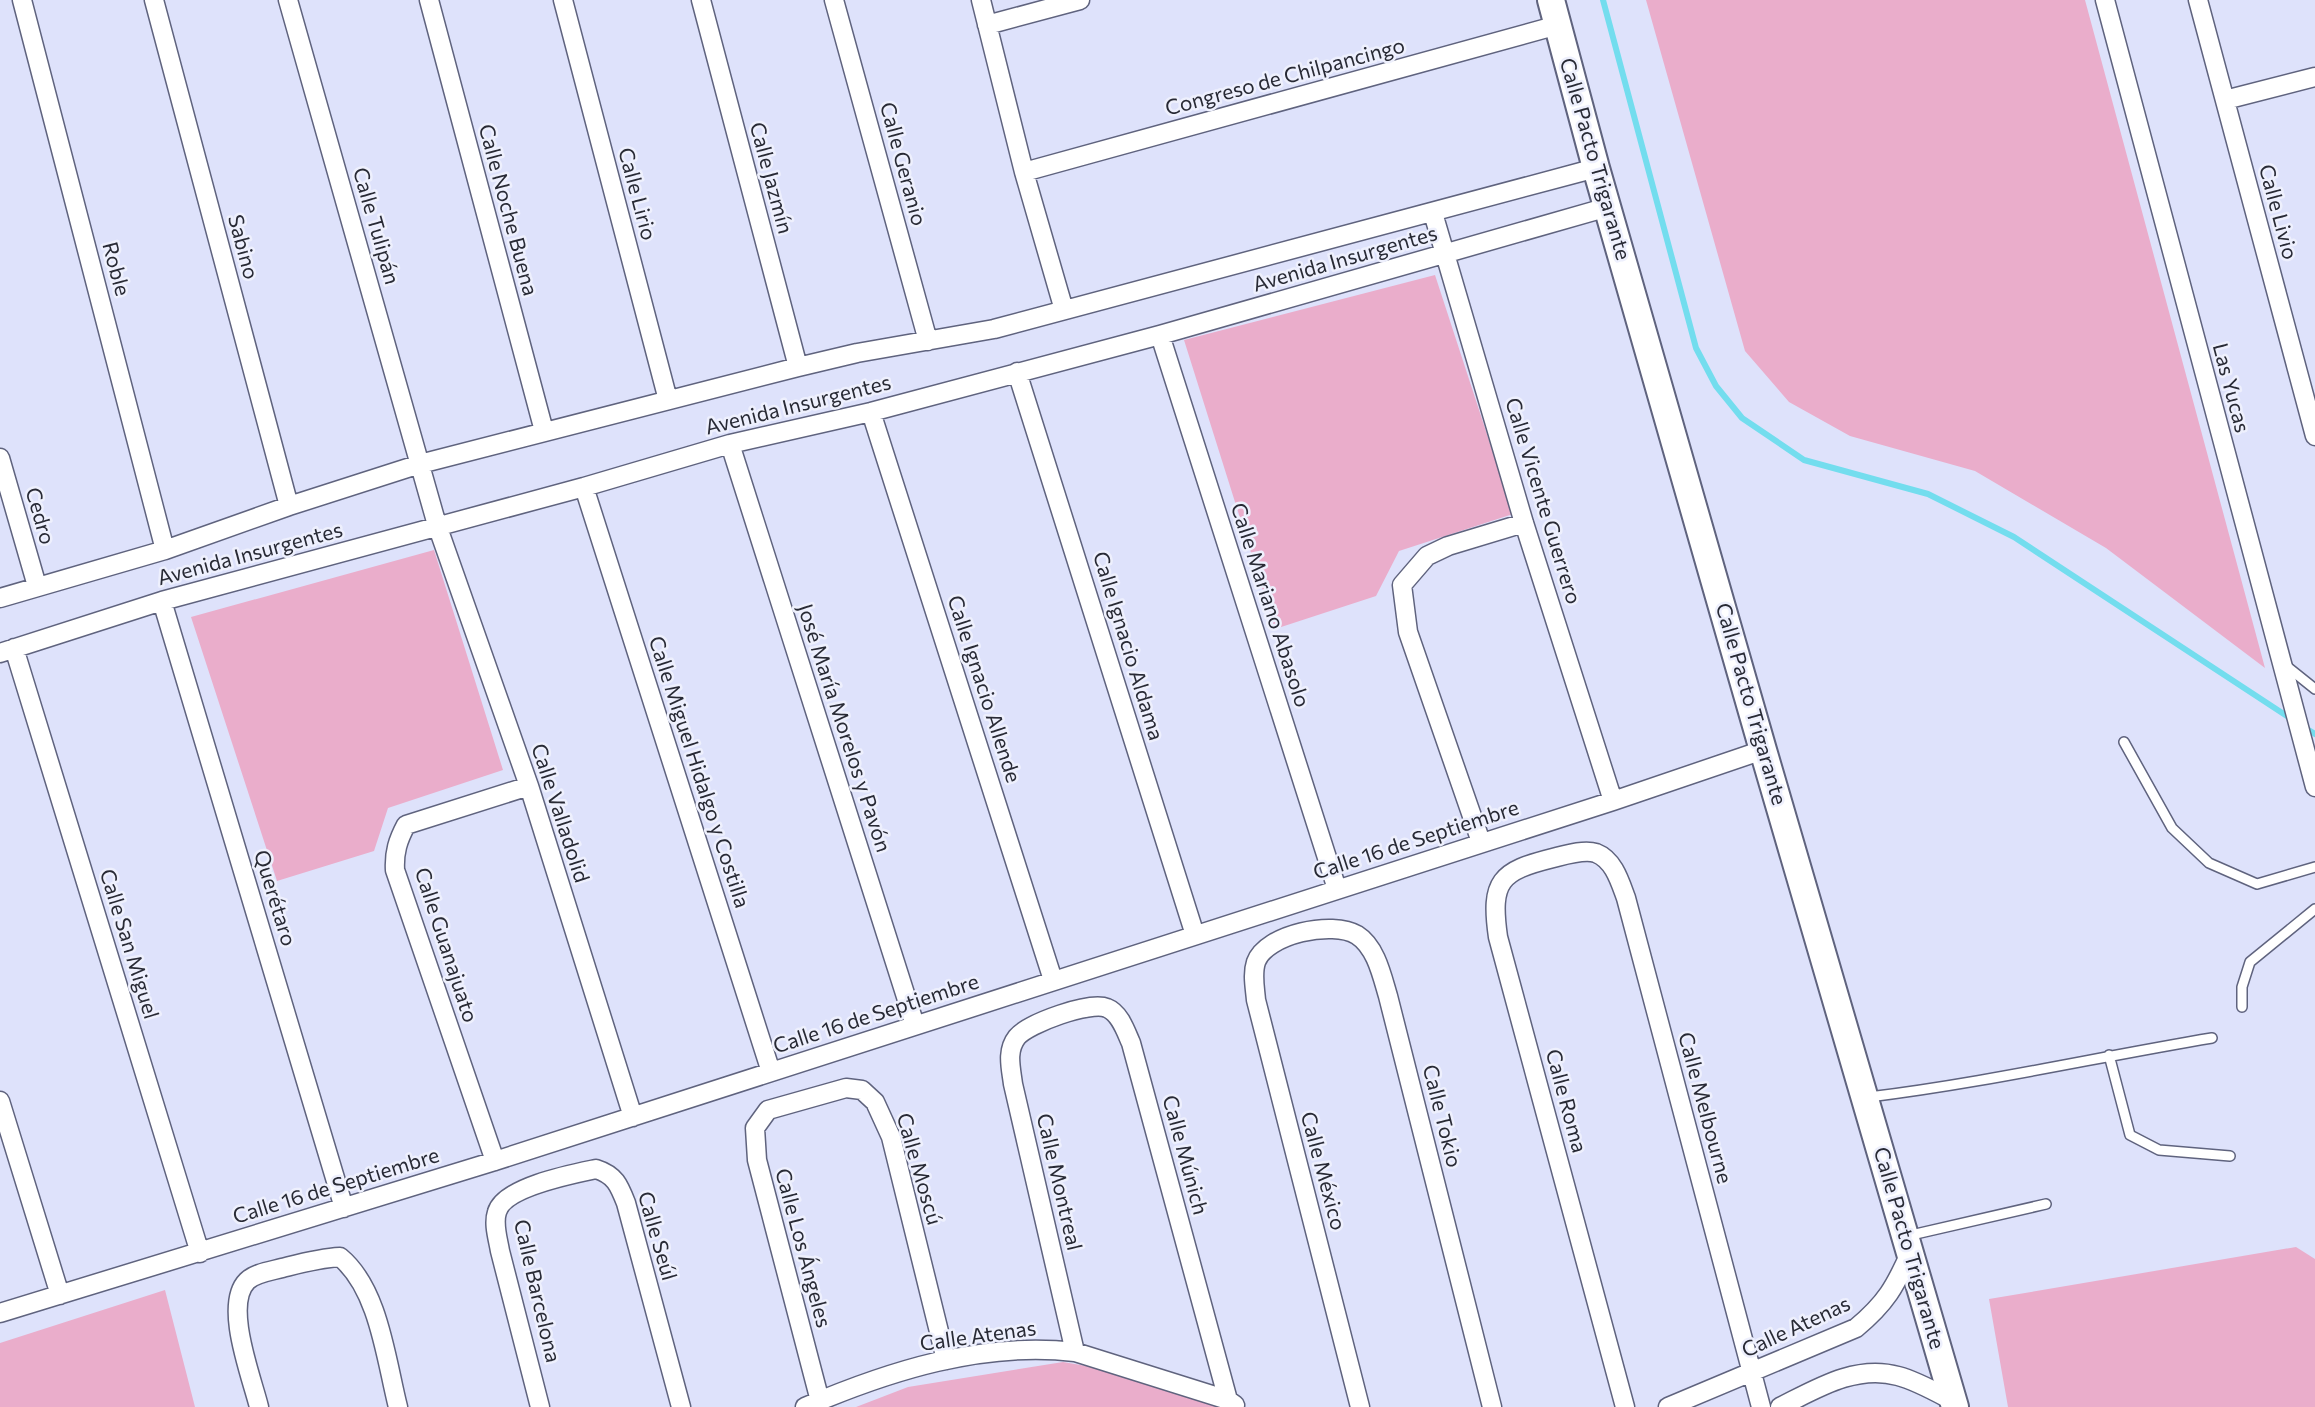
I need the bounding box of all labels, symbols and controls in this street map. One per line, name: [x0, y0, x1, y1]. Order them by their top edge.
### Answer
street label: Congreso de Chilpancingo: [1162, 32, 1407, 120]
street label: Calle Pacto Trigarante: [1556, 55, 1637, 263]
street label: Calle Geranio: [876, 99, 933, 228]
street label: Calle Jazmín: [746, 119, 799, 236]
street label: Calle Noche Buena: [475, 121, 544, 298]
street label: Calle Lirio: [614, 145, 663, 243]
street label: Calle Livio: [2255, 161, 2304, 262]
street label: Calle Tulipán: [349, 164, 406, 287]
street label: Sabino: [224, 212, 265, 282]
street label: Avenida Insurgentes: [1249, 219, 1440, 296]
street label: Roble: [98, 239, 137, 298]
street label: Las Yucas: [2209, 340, 2256, 435]
street label: Avenida Insurgentes: [702, 368, 893, 439]
street label: Calle Vicente Guerrero: [1501, 394, 1588, 607]
street label: Cedro: [21, 484, 61, 547]
street label: Calle Mariano Abasolo: [1227, 499, 1316, 710]
street label: Avenida Insurgentes: [154, 516, 345, 589]
street label: Calle Ignacio Aldama: [1089, 548, 1170, 743]
street label: Calle Ignacio Allende: [943, 592, 1027, 785]
street label: José María Morelos y Pavón: [793, 600, 897, 855]
street label: Calle Pacto Trigarante: [1712, 600, 1793, 808]
street label: Calle Miguel Hidalgo y Costilla: [645, 632, 756, 911]
street label: Calle Valladolid: [527, 740, 596, 885]
street label: Calle 16 de Septiembre: [1310, 794, 1521, 884]
street label: Querétaro: [250, 847, 303, 949]
street label: Calle Guanajuato: [411, 864, 484, 1025]
street label: Calle San Miguel: [96, 866, 165, 1022]
street label: Calle 16 de Septiembre: [770, 968, 981, 1058]
street label: Calle Melbourne: [1674, 1029, 1739, 1186]
street label: Calle Roma: [1542, 1046, 1593, 1155]
street label: Calle Tokio: [1419, 1062, 1468, 1170]
street label: Calle Múnich: [1158, 1092, 1214, 1217]
street label: Calle México: [1297, 1109, 1352, 1233]
street label: Calle Moscú: [893, 1110, 948, 1227]
street label: Calle Montreal: [1033, 1111, 1088, 1253]
street label: Calle 16 de Septiembre: [229, 1141, 442, 1228]
street label: Calle Pacto Trigarante: [1870, 1144, 1951, 1352]
street label: Calle Los Ángeles: [771, 1165, 838, 1330]
street label: Calle Seúl: [634, 1188, 683, 1283]
street label: Calle Barcelona: [510, 1217, 567, 1365]
street label: Calle Atenas: [1737, 1290, 1854, 1362]
street label: Calle Atenas: [918, 1314, 1037, 1355]

